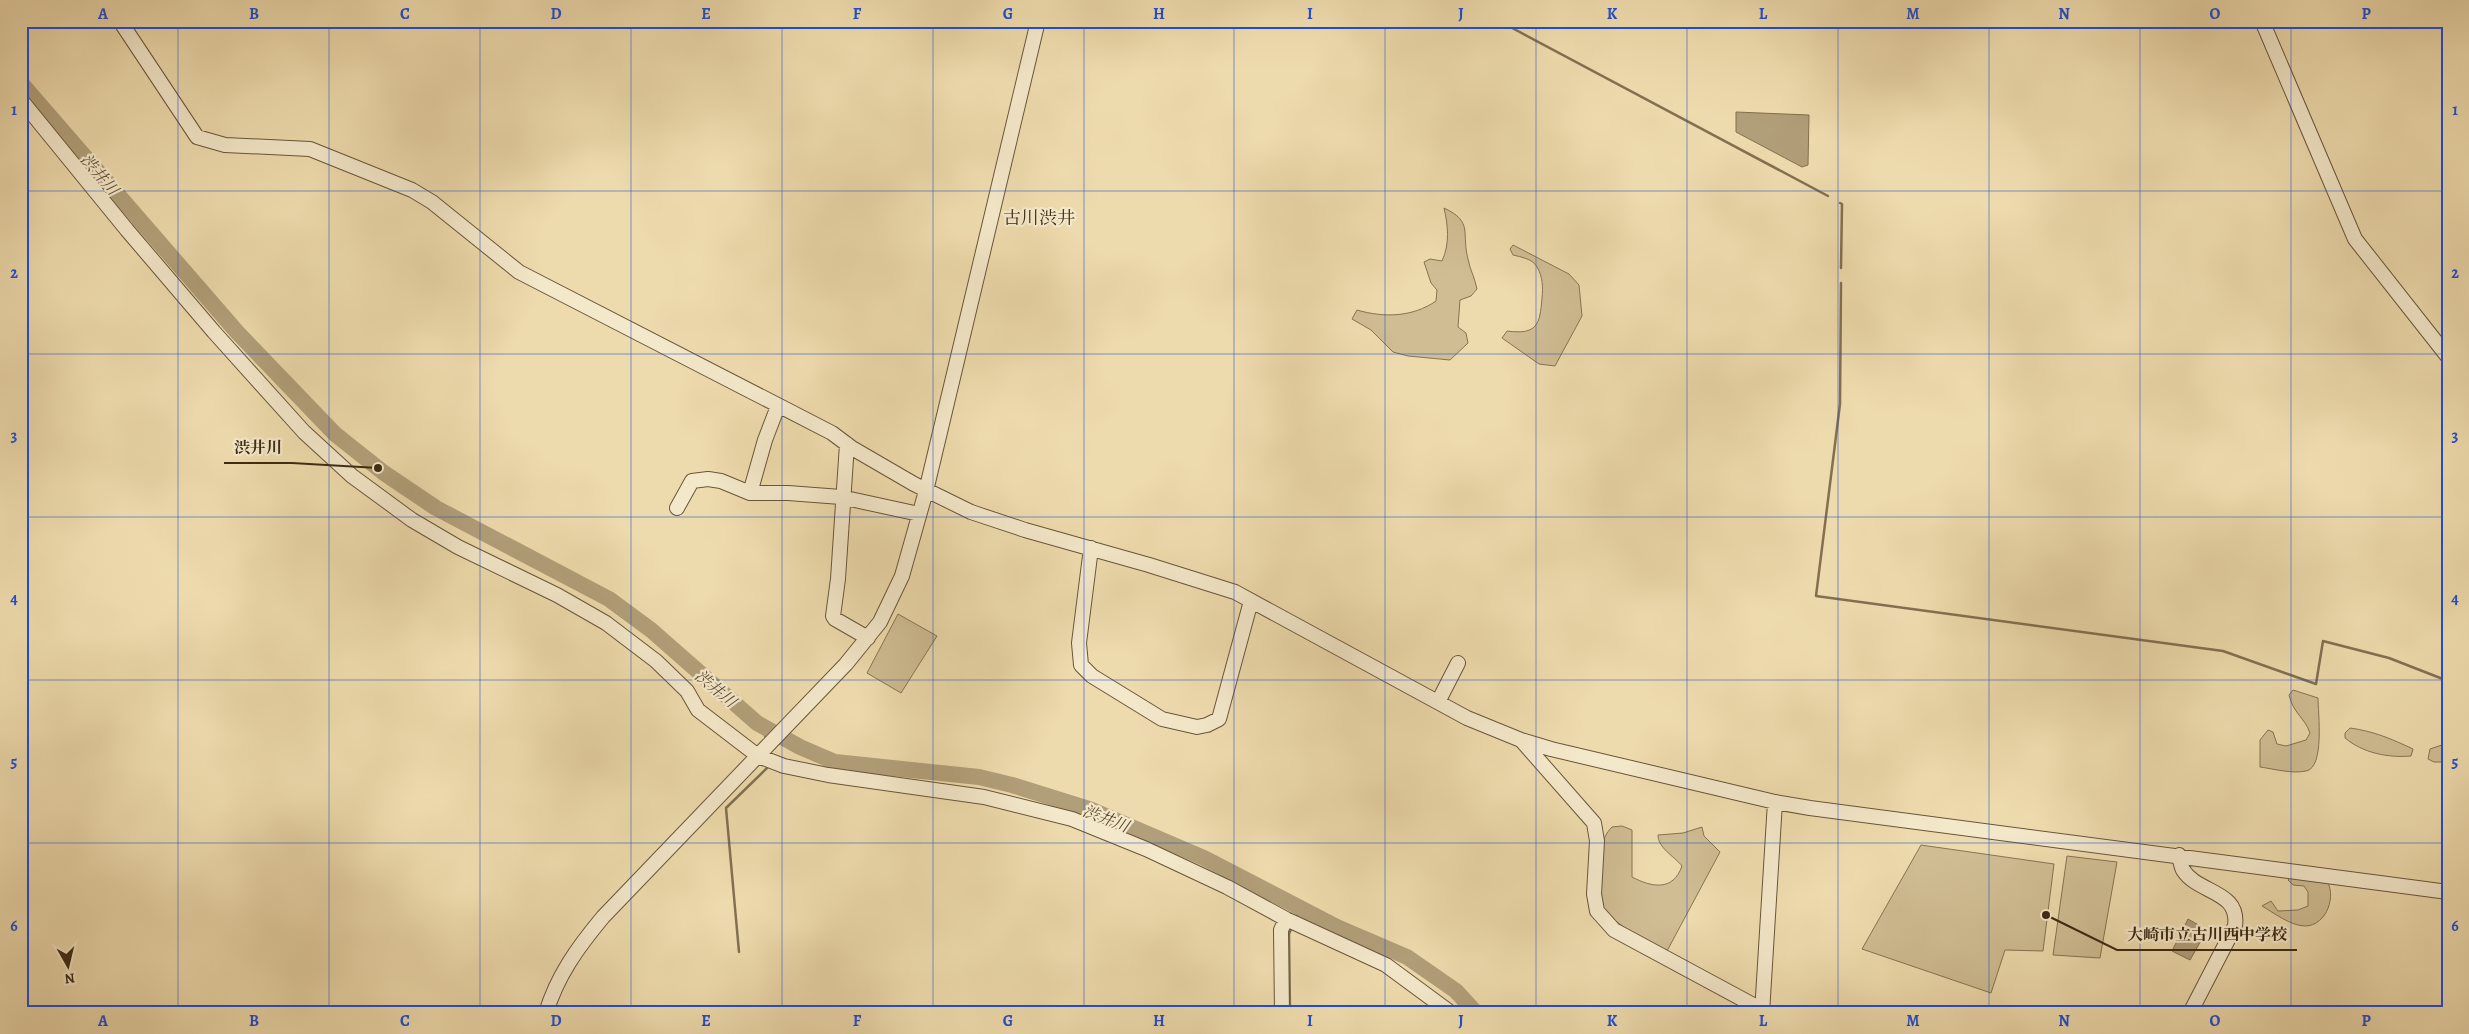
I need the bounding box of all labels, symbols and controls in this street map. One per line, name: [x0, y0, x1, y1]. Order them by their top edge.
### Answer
text: A: [97, 3, 109, 25]
text: B: [249, 3, 259, 25]
text: C: [400, 3, 410, 25]
text: D: [550, 3, 562, 25]
text: E: [701, 3, 711, 25]
text: F: [853, 3, 862, 25]
text: G: [1003, 3, 1013, 25]
text: H: [1153, 3, 1165, 25]
text: I: [1307, 3, 1313, 25]
text: J: [1458, 3, 1464, 25]
text: K: [1607, 3, 1618, 25]
text: L: [1759, 3, 1768, 25]
text: M: [1906, 3, 1920, 25]
text: N: [2058, 3, 2070, 25]
text: O: [2210, 3, 2221, 25]
text: P: [2361, 3, 2371, 25]
text: 1: [11, 99, 17, 121]
text: 1: [2452, 99, 2458, 121]
water label: 渋井川: [75, 149, 125, 201]
district label: 古川渋井: [1003, 206, 1075, 230]
text: 2: [10, 262, 18, 284]
text: 2: [2451, 262, 2459, 284]
text: 3: [11, 425, 18, 447]
text: 3: [2452, 425, 2459, 447]
callout: 渋井川: [224, 432, 292, 463]
text: 渋井川: [234, 437, 282, 459]
text: 4: [10, 588, 18, 610]
text: 4: [2451, 588, 2459, 610]
water label: 渋井川: [690, 665, 742, 714]
text: 5: [11, 751, 18, 773]
text: 5: [2452, 751, 2459, 773]
water label: 渋井川: [1079, 800, 1134, 839]
text: 6: [10, 915, 18, 937]
text: 6: [2451, 915, 2459, 937]
callout: 大崎市立古川西中学校: [2117, 919, 2297, 950]
text: 大崎市立古川西中学校: [2127, 924, 2288, 946]
north arrow: [42, 942, 92, 992]
text: N: [63, 968, 76, 988]
text: A: [97, 1010, 109, 1032]
text: B: [249, 1010, 259, 1032]
text: C: [400, 1010, 410, 1032]
text: D: [550, 1010, 562, 1032]
text: E: [701, 1010, 711, 1032]
text: F: [853, 1010, 862, 1032]
text: G: [1003, 1010, 1013, 1032]
text: H: [1153, 1010, 1165, 1032]
text: I: [1307, 1010, 1313, 1032]
text: J: [1458, 1010, 1464, 1032]
text: K: [1607, 1010, 1618, 1032]
text: L: [1759, 1010, 1768, 1032]
text: M: [1906, 1010, 1920, 1032]
text: N: [2058, 1010, 2070, 1032]
text: O: [2210, 1010, 2221, 1032]
text: P: [2361, 1010, 2371, 1032]

